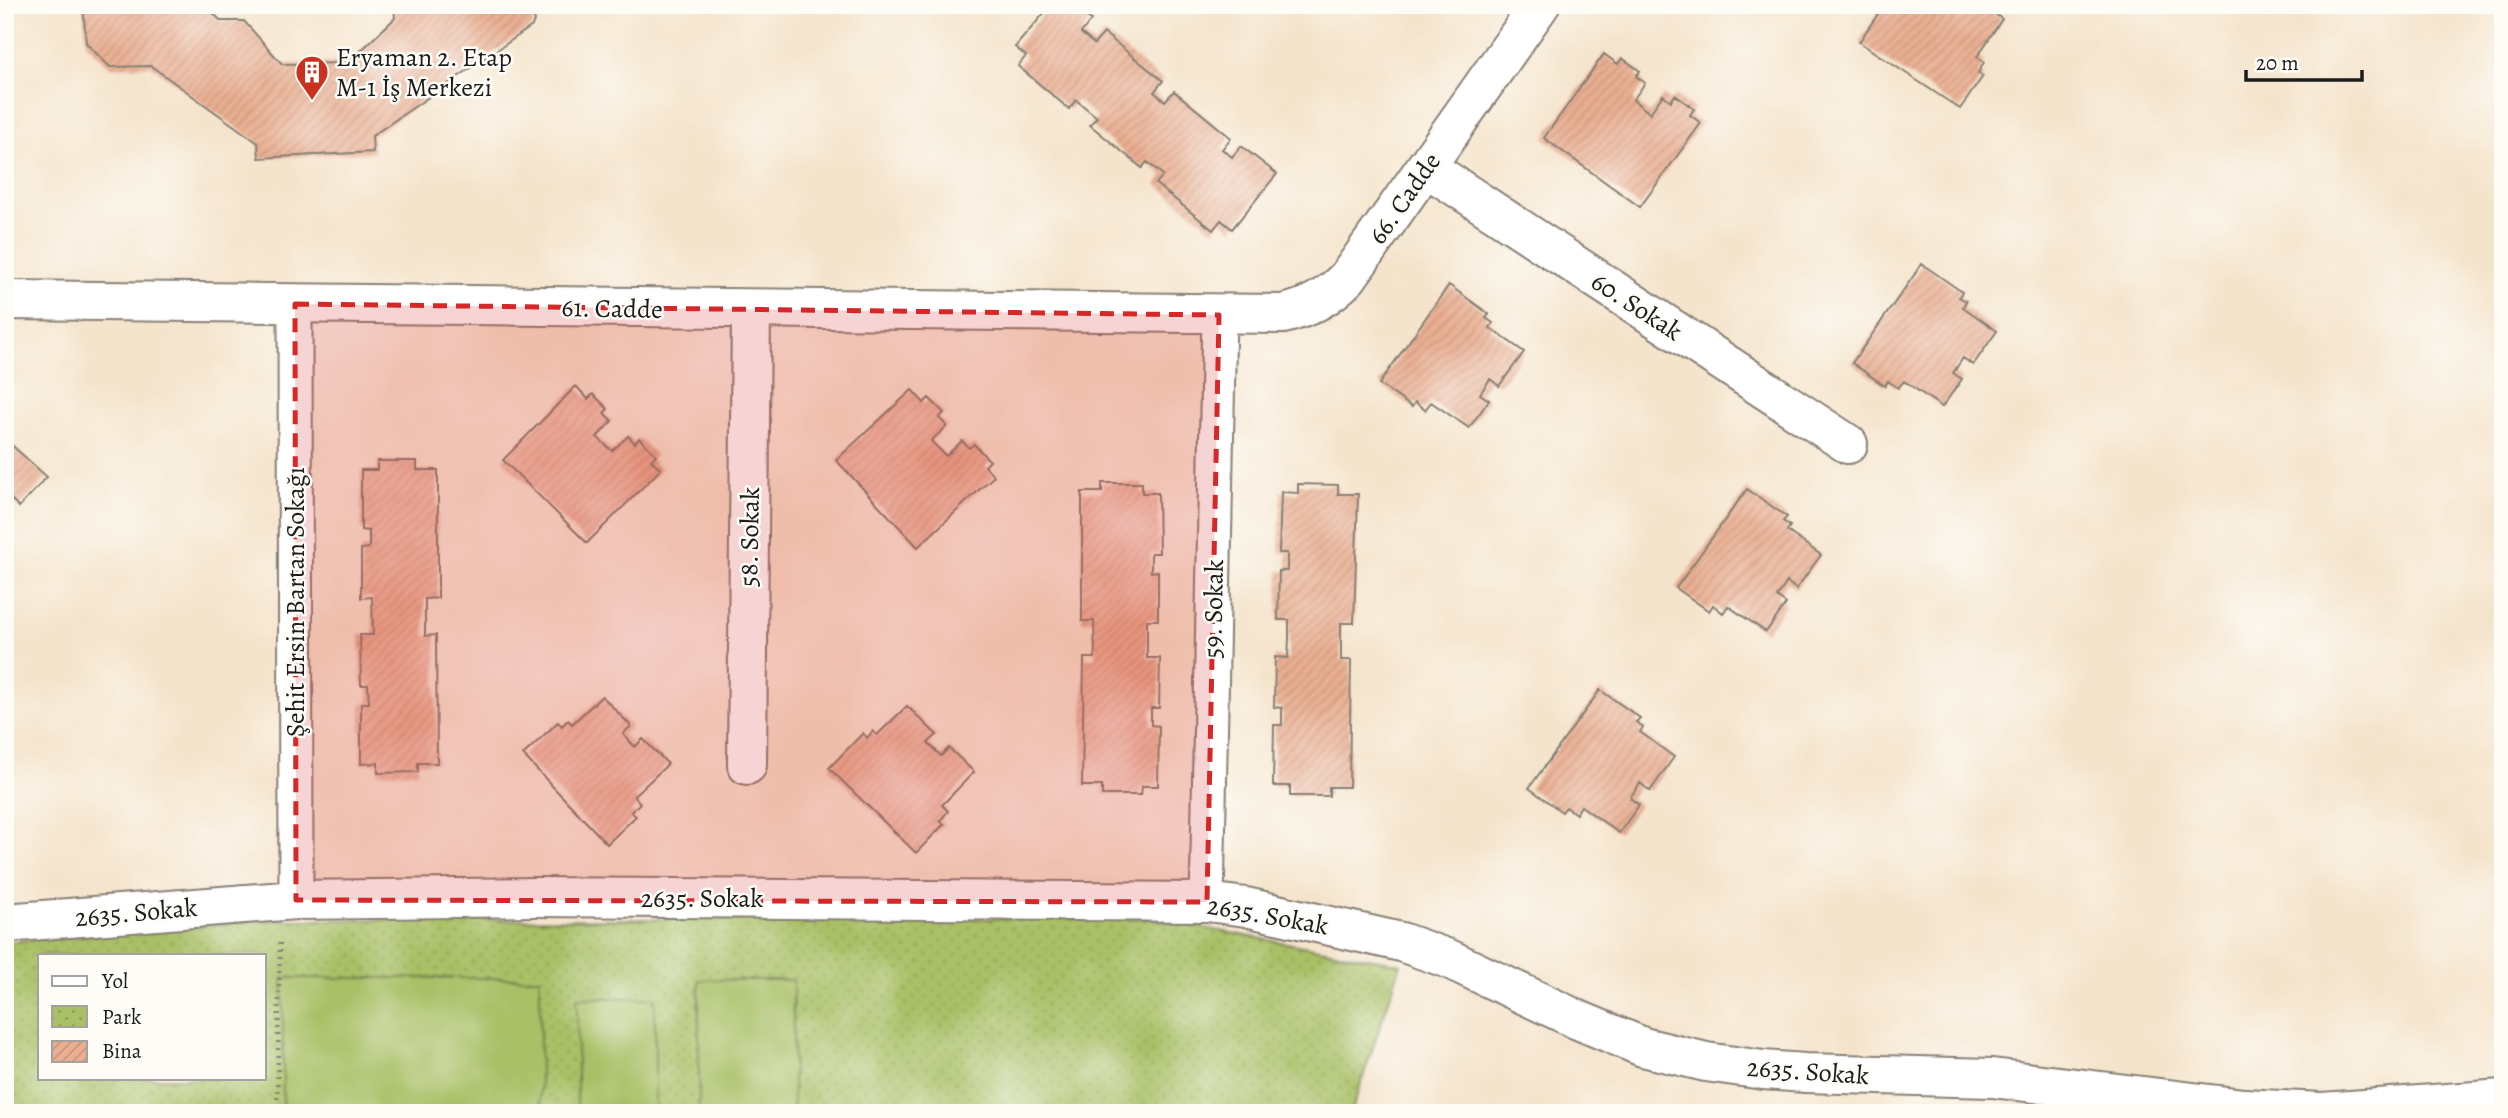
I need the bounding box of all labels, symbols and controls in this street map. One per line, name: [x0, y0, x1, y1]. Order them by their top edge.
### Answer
scale bar: [2246, 38, 2361, 82]
place label: Eryaman 2. Etap M-1 İş Merkezi: [336, 40, 512, 105]
text: 20 m: [2256, 49, 2299, 77]
building icon: Eryaman 2. Etap M-1 İş Merkezi: [293, 53, 331, 102]
street label: 66. Cadde: [1360, 145, 1449, 251]
street label: 60. Sokak: [1584, 264, 1689, 349]
street label: 61. Cadde: [561, 290, 663, 327]
street label: Şehit Ersin Bartan Sokağı: [278, 467, 313, 737]
street label: 58. Sokak: [731, 487, 768, 587]
street label: 59. Sokak: [1195, 559, 1232, 659]
street label: 2635. Sokak: [641, 881, 763, 916]
street label: 2635. Sokak: [1205, 888, 1331, 943]
street label: 2635. Sokak: [73, 890, 199, 935]
legend: [38, 954, 266, 1080]
text: Yol: [101, 967, 128, 995]
text: Park: [102, 1003, 142, 1031]
text: Bina: [102, 1037, 142, 1065]
street label: 2635. Sokak: [1746, 1050, 1870, 1093]

